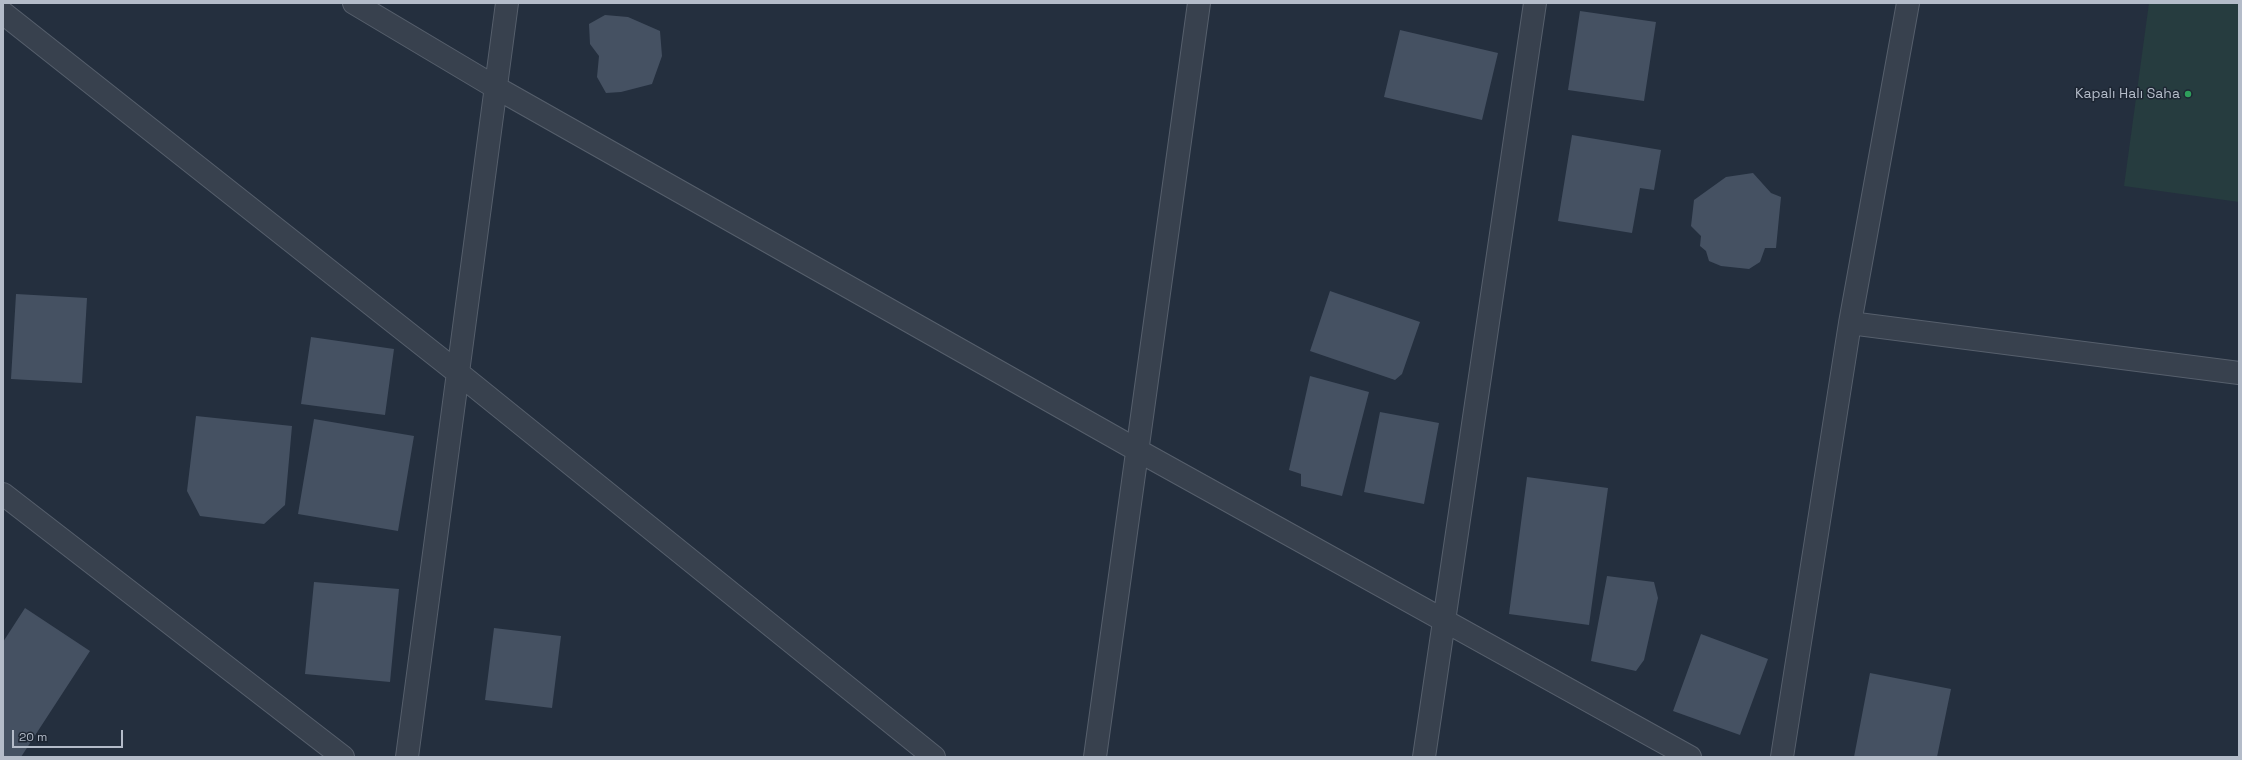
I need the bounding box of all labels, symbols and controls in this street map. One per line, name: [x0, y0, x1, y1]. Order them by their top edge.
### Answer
place label: Kapalı Halı Saha: [2075, 86, 2180, 102]
marker: Kapalı Halı Saha: [2183, 89, 2193, 99]
scale bar: [14, 722, 125, 748]
text: 20 m: [19, 729, 47, 745]

